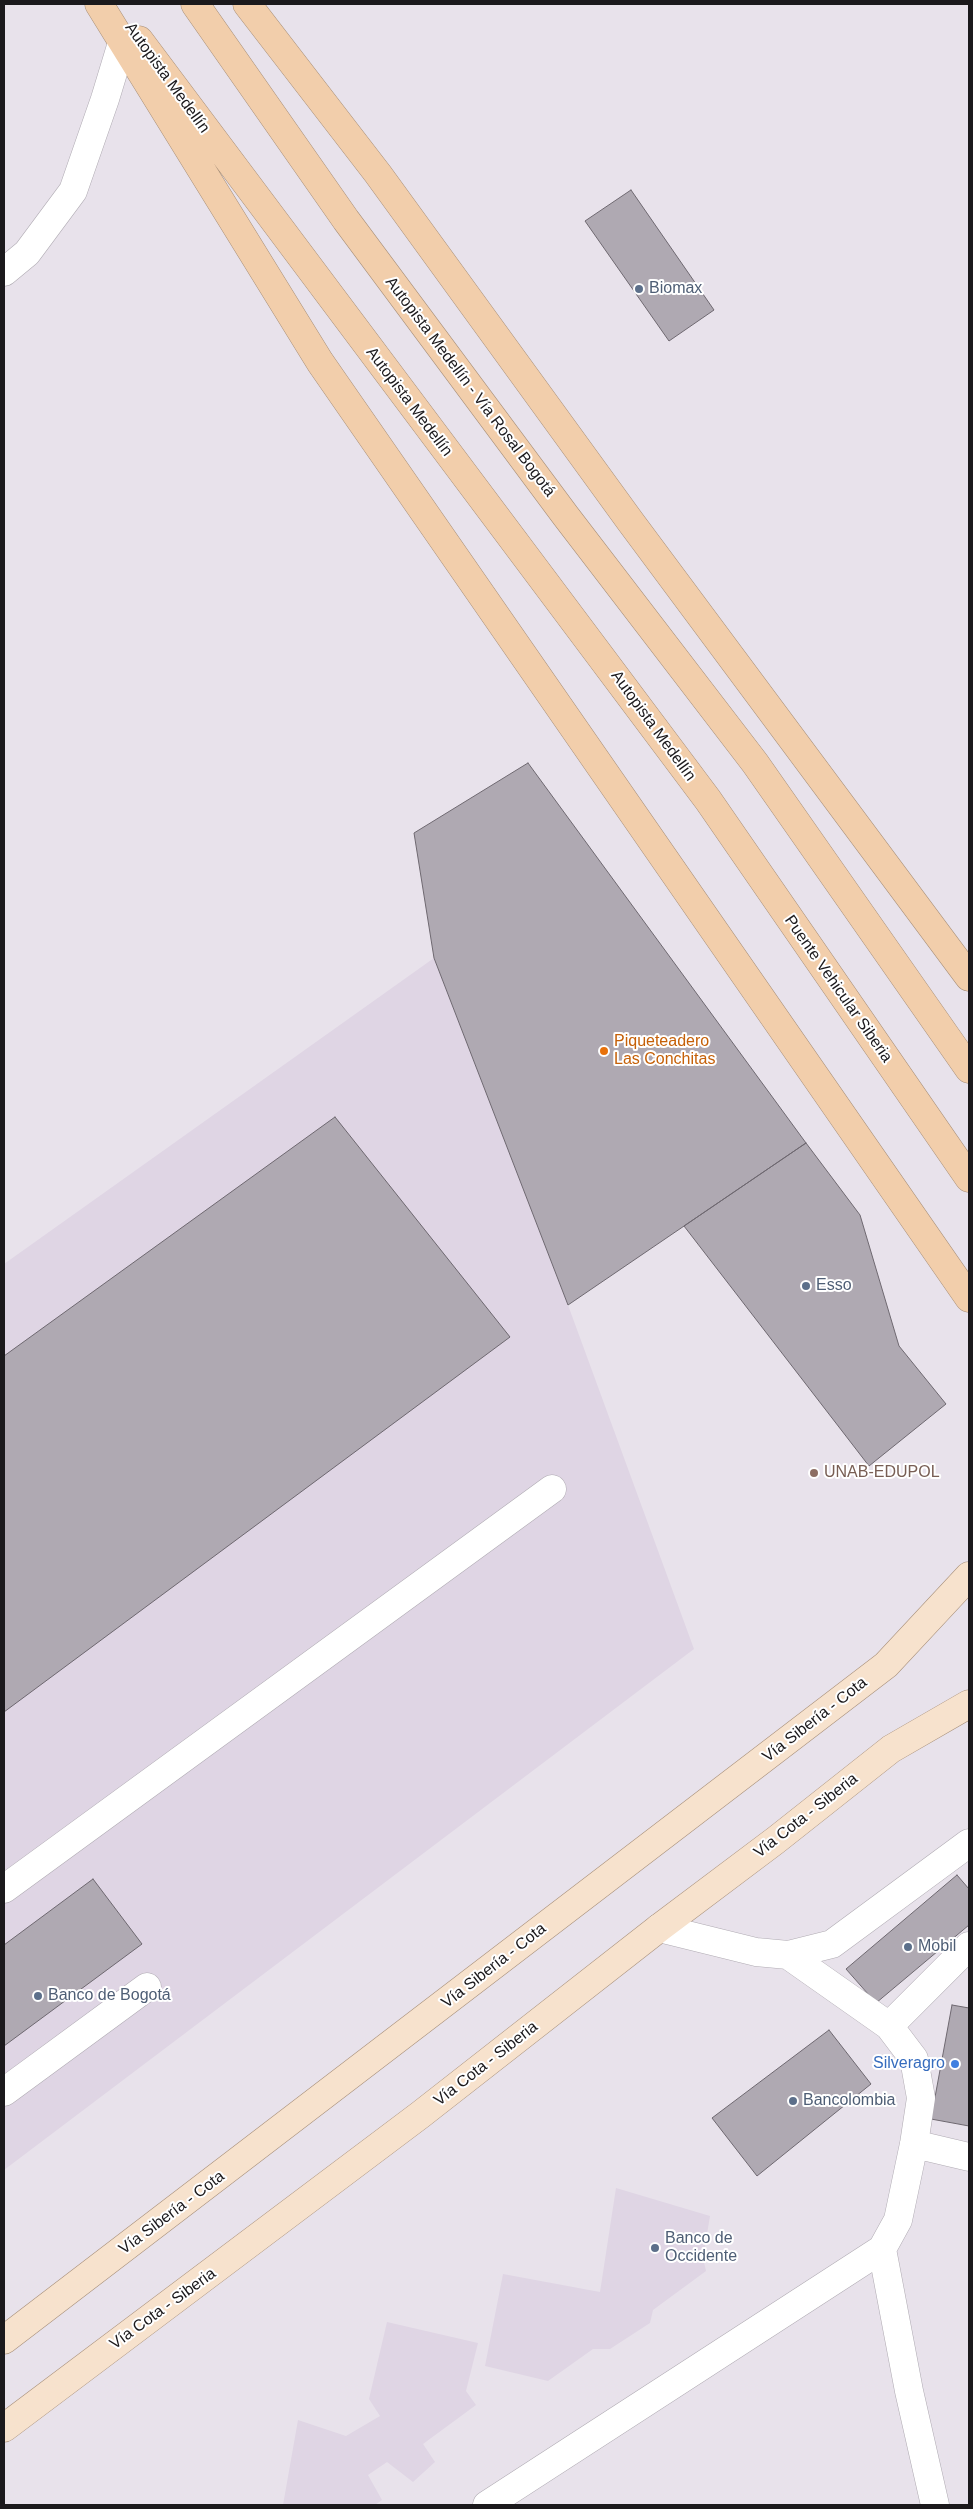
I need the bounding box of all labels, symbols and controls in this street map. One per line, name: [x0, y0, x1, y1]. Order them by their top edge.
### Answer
street label: Autopista Medellín: [121, 19, 213, 137]
street label: Autopista Medellín - Vía Rosal Bogotá: [381, 273, 559, 501]
place label: Biomax: [649, 279, 702, 299]
marker: Biomax: [633, 283, 645, 295]
street label: Autopista Medellín: [362, 344, 456, 460]
street label: Autopista Medellín: [607, 667, 699, 785]
street label: Puente Vehicular Siberia: [780, 912, 896, 1066]
place label: Piqueteadero Las Conchitas: [614, 1032, 715, 1070]
marker: Piqueteadero Las Conchitas: [598, 1045, 610, 1057]
place label: Esso: [816, 1276, 852, 1296]
marker: Esso: [800, 1280, 812, 1292]
place label: UNAB-EDUPOL: [824, 1463, 940, 1483]
marker: UNAB-EDUPOL: [808, 1467, 820, 1479]
street label: Vía Sibería - Cota: [759, 1673, 871, 1767]
street label: Vía Cota - Siberia: [750, 1770, 862, 1862]
street label: Vía Sibería - Cota: [438, 1919, 550, 2013]
place label: Mobil: [918, 1937, 956, 1957]
marker: Mobil: [902, 1941, 914, 1953]
place label: Banco de Bogotá: [48, 1986, 171, 2006]
marker: Banco de Bogotá: [32, 1990, 44, 2002]
street label: Vía Cota - Siberia: [430, 2018, 542, 2110]
place label: Silveragro: [873, 2054, 945, 2074]
marker: Silveragro: [949, 2058, 961, 2070]
place label: Bancolombia: [803, 2091, 896, 2111]
marker: Bancolombia: [787, 2095, 799, 2107]
street label: Vía Sibería - Cota: [115, 2167, 229, 2259]
place label: Banco de Occidente: [665, 2229, 737, 2267]
marker: Banco de Occidente: [649, 2242, 661, 2254]
street label: Vía Cota - Siberia: [106, 2264, 220, 2354]

